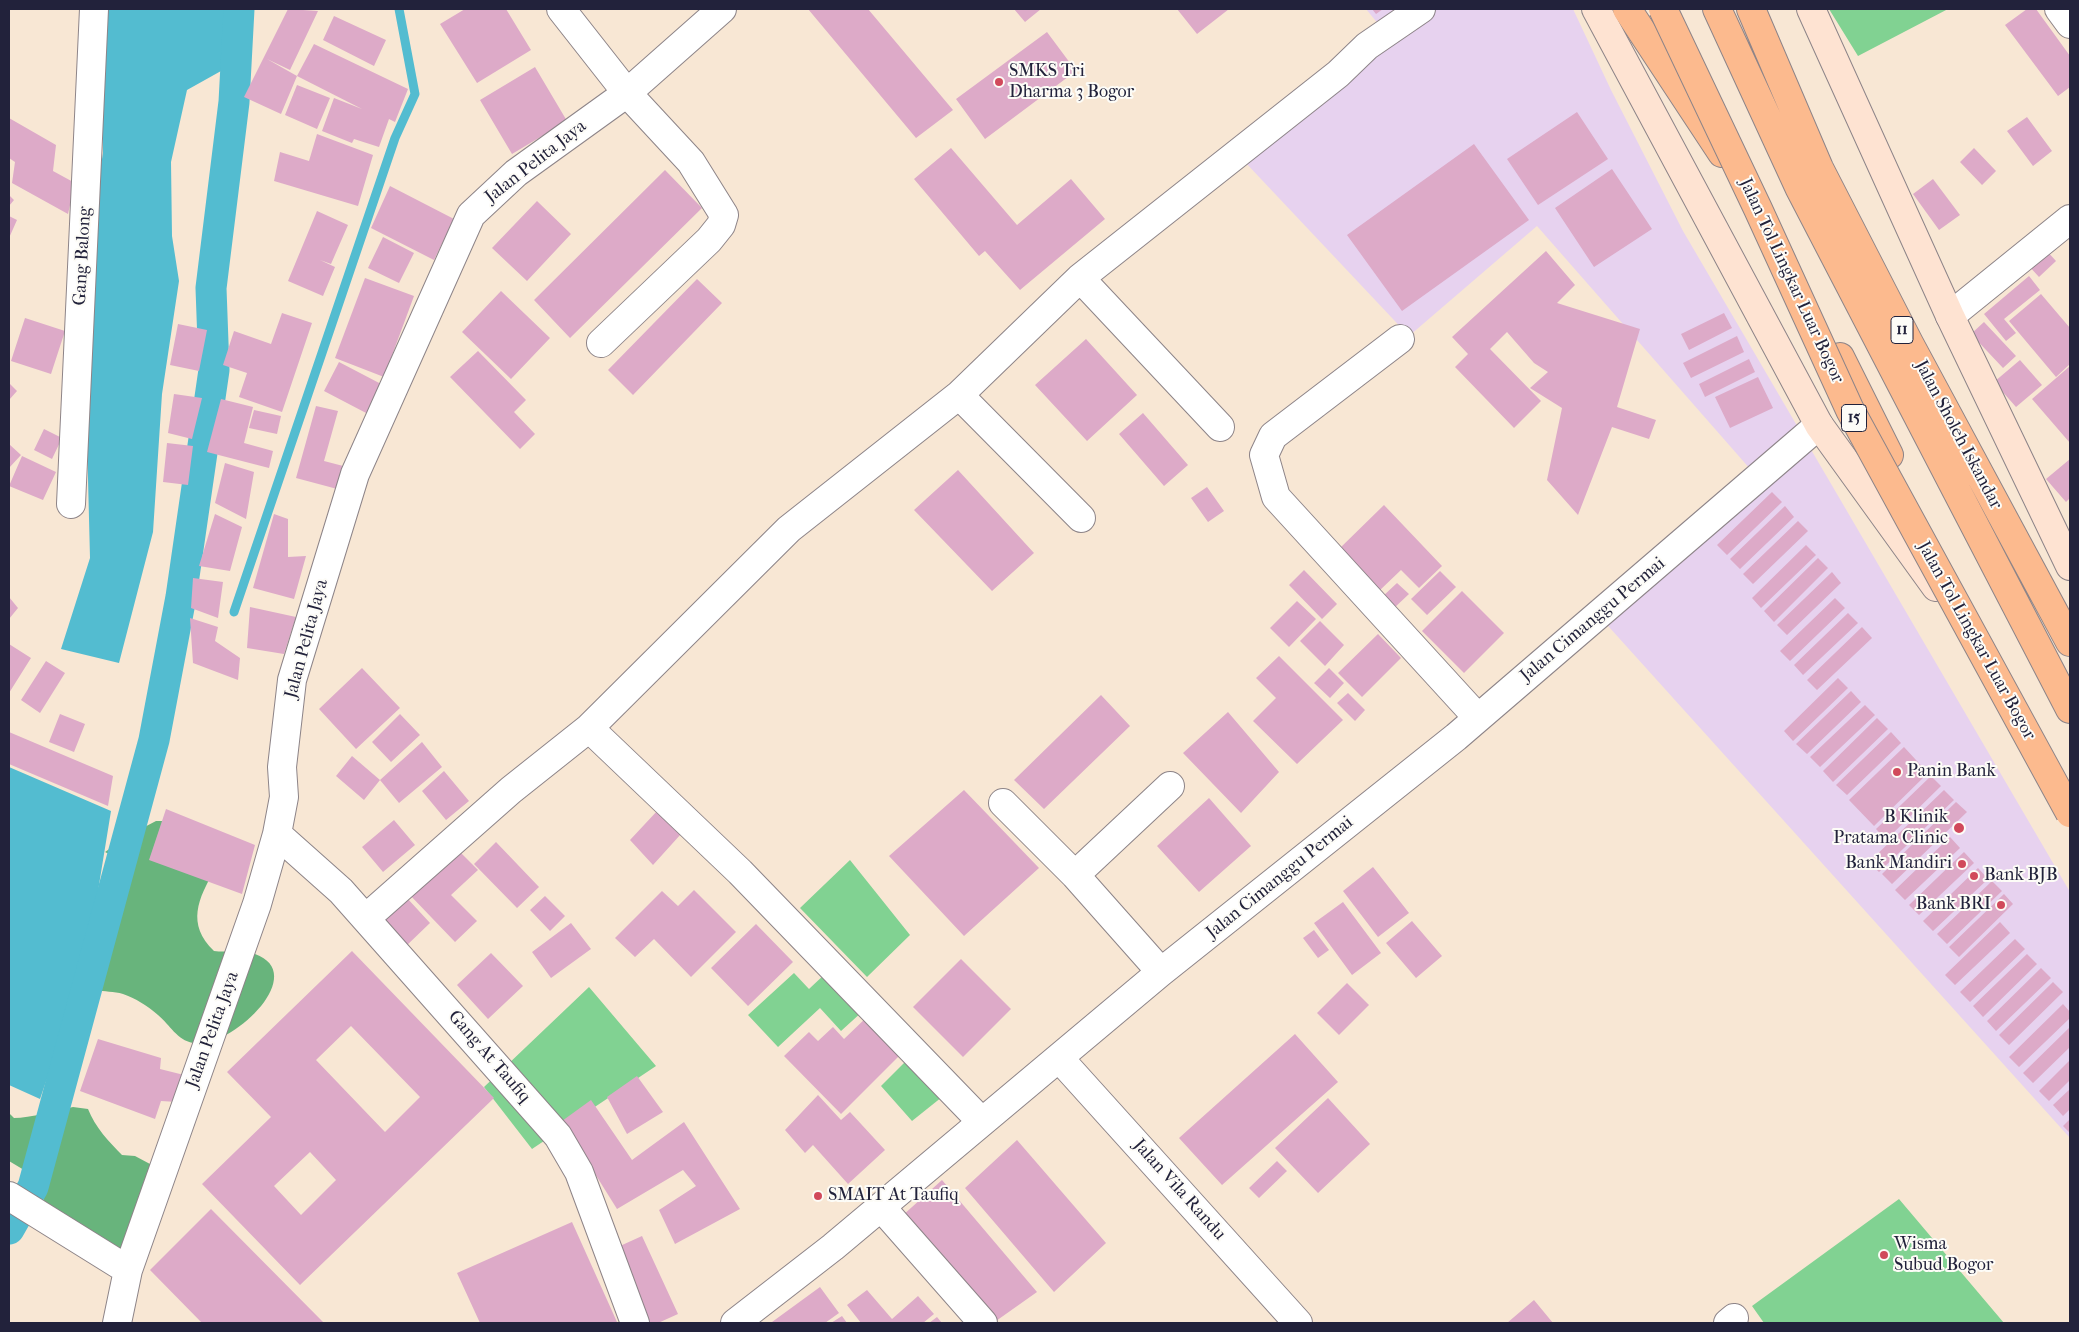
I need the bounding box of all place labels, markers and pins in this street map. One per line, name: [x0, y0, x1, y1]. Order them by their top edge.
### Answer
place label: SMKS Tri Dharma 3 Bogor: [1009, 61, 1134, 104]
marker: SMKS Tri Dharma 3 Bogor: [993, 76, 1005, 88]
place label: Panin Bank: [1907, 761, 1996, 783]
marker: Panin Bank: [1891, 766, 1903, 778]
place label: B Klinik Pratama Clinic: [1833, 807, 1948, 850]
marker: B Klinik Pratama Clinic: [1952, 821, 1966, 835]
place label: Bank Mandiri: [1845, 853, 1952, 875]
marker: Bank Mandiri: [1956, 858, 1968, 870]
place label: Bank BJB: [1984, 865, 2058, 887]
marker: Bank BJB: [1968, 870, 1980, 882]
place label: Bank BRI: [1916, 894, 1991, 916]
marker: Bank BRI: [1995, 899, 2007, 911]
place label: SMAIT At Taufiq: [828, 1185, 959, 1207]
marker: SMAIT At Taufiq: [812, 1190, 824, 1202]
place label: Wisma Subud Bogor: [1894, 1234, 1993, 1276]
marker: Wisma Subud Bogor: [1878, 1249, 1890, 1261]

